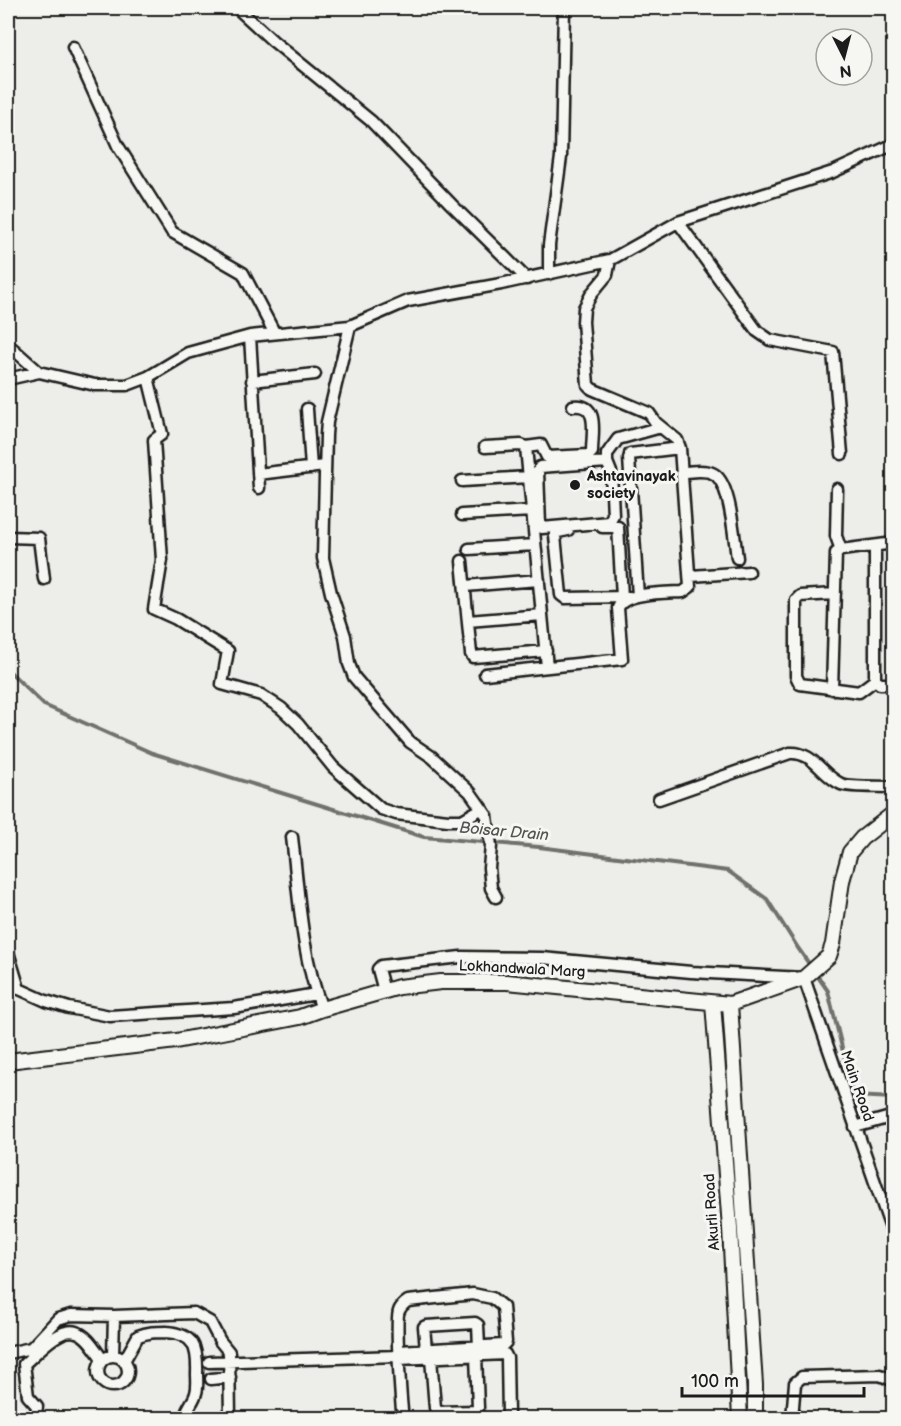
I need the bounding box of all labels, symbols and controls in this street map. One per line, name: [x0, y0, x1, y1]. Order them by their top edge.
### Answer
north arrow: [814, 27, 874, 87]
text: N: [838, 60, 852, 81]
place label: Ashtavinayak society: [586, 467, 676, 503]
marker: Ashtavinayak society: [568, 478, 582, 492]
water label: Boisar Drain: [458, 819, 550, 845]
street label: Lokhandwala Marg: [458, 956, 586, 982]
street label: Main Road: [836, 1048, 878, 1124]
street label: Akurli Road: [700, 1173, 724, 1251]
scale bar: [682, 1360, 864, 1398]
text: 100 m: [691, 1371, 739, 1392]

